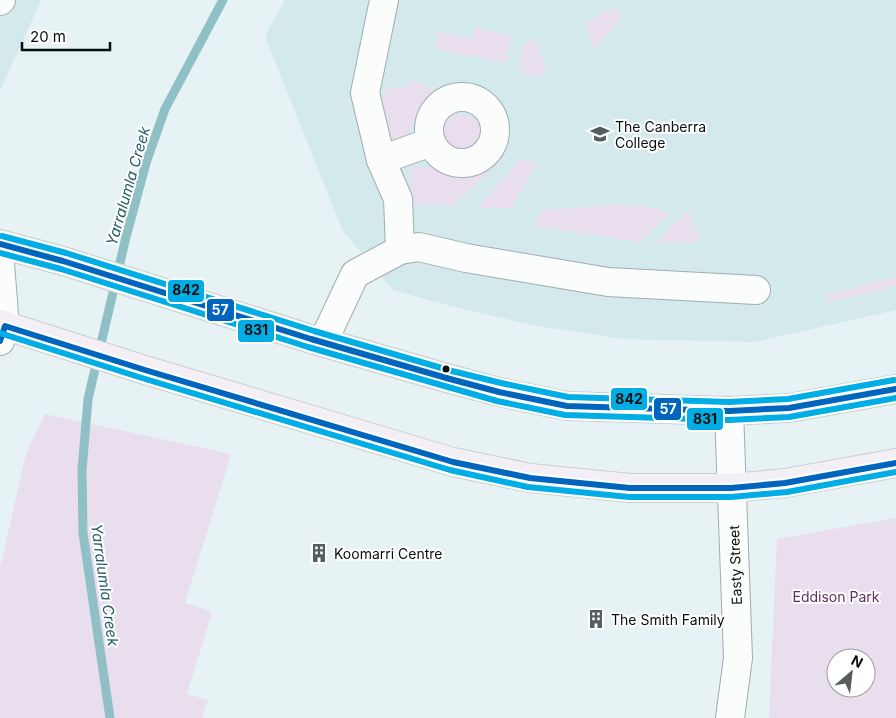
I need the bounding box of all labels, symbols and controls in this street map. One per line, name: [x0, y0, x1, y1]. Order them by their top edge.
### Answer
scale bar: [22, 20, 110, 52]
text: 20 m: [30, 27, 66, 46]
place label: The Canberra College: [615, 118, 706, 151]
water label: Yarralumla Creek: [102, 123, 154, 248]
school or university icon: The Canberra College: [589, 123, 611, 145]
line badge: 842: [167, 279, 205, 303]
text: 842: [172, 281, 200, 298]
line badge: 57: [206, 298, 235, 322]
text: 57: [211, 301, 229, 318]
line badge: 831: [237, 319, 275, 343]
text: 831: [244, 321, 268, 338]
unlabelled marker: [441, 364, 451, 374]
line badge: 842: [610, 387, 648, 411]
text: 842: [615, 390, 643, 407]
line badge: 57: [653, 397, 682, 421]
text: 57: [659, 400, 677, 417]
line badge: 831: [686, 407, 724, 431]
text: 831: [693, 410, 717, 427]
water label: Yarralumla Creek: [87, 523, 123, 648]
street label: Easty Street: [725, 524, 745, 605]
building icon: Koomarri Centre: [308, 542, 330, 564]
place label: Koomarri Centre: [334, 545, 443, 562]
park label: Eddison Park: [793, 588, 880, 605]
building icon: The Smith Family: [585, 608, 607, 630]
place label: The Smith Family: [611, 611, 725, 628]
north arrow: [826, 648, 876, 698]
text: N: [849, 651, 866, 671]

